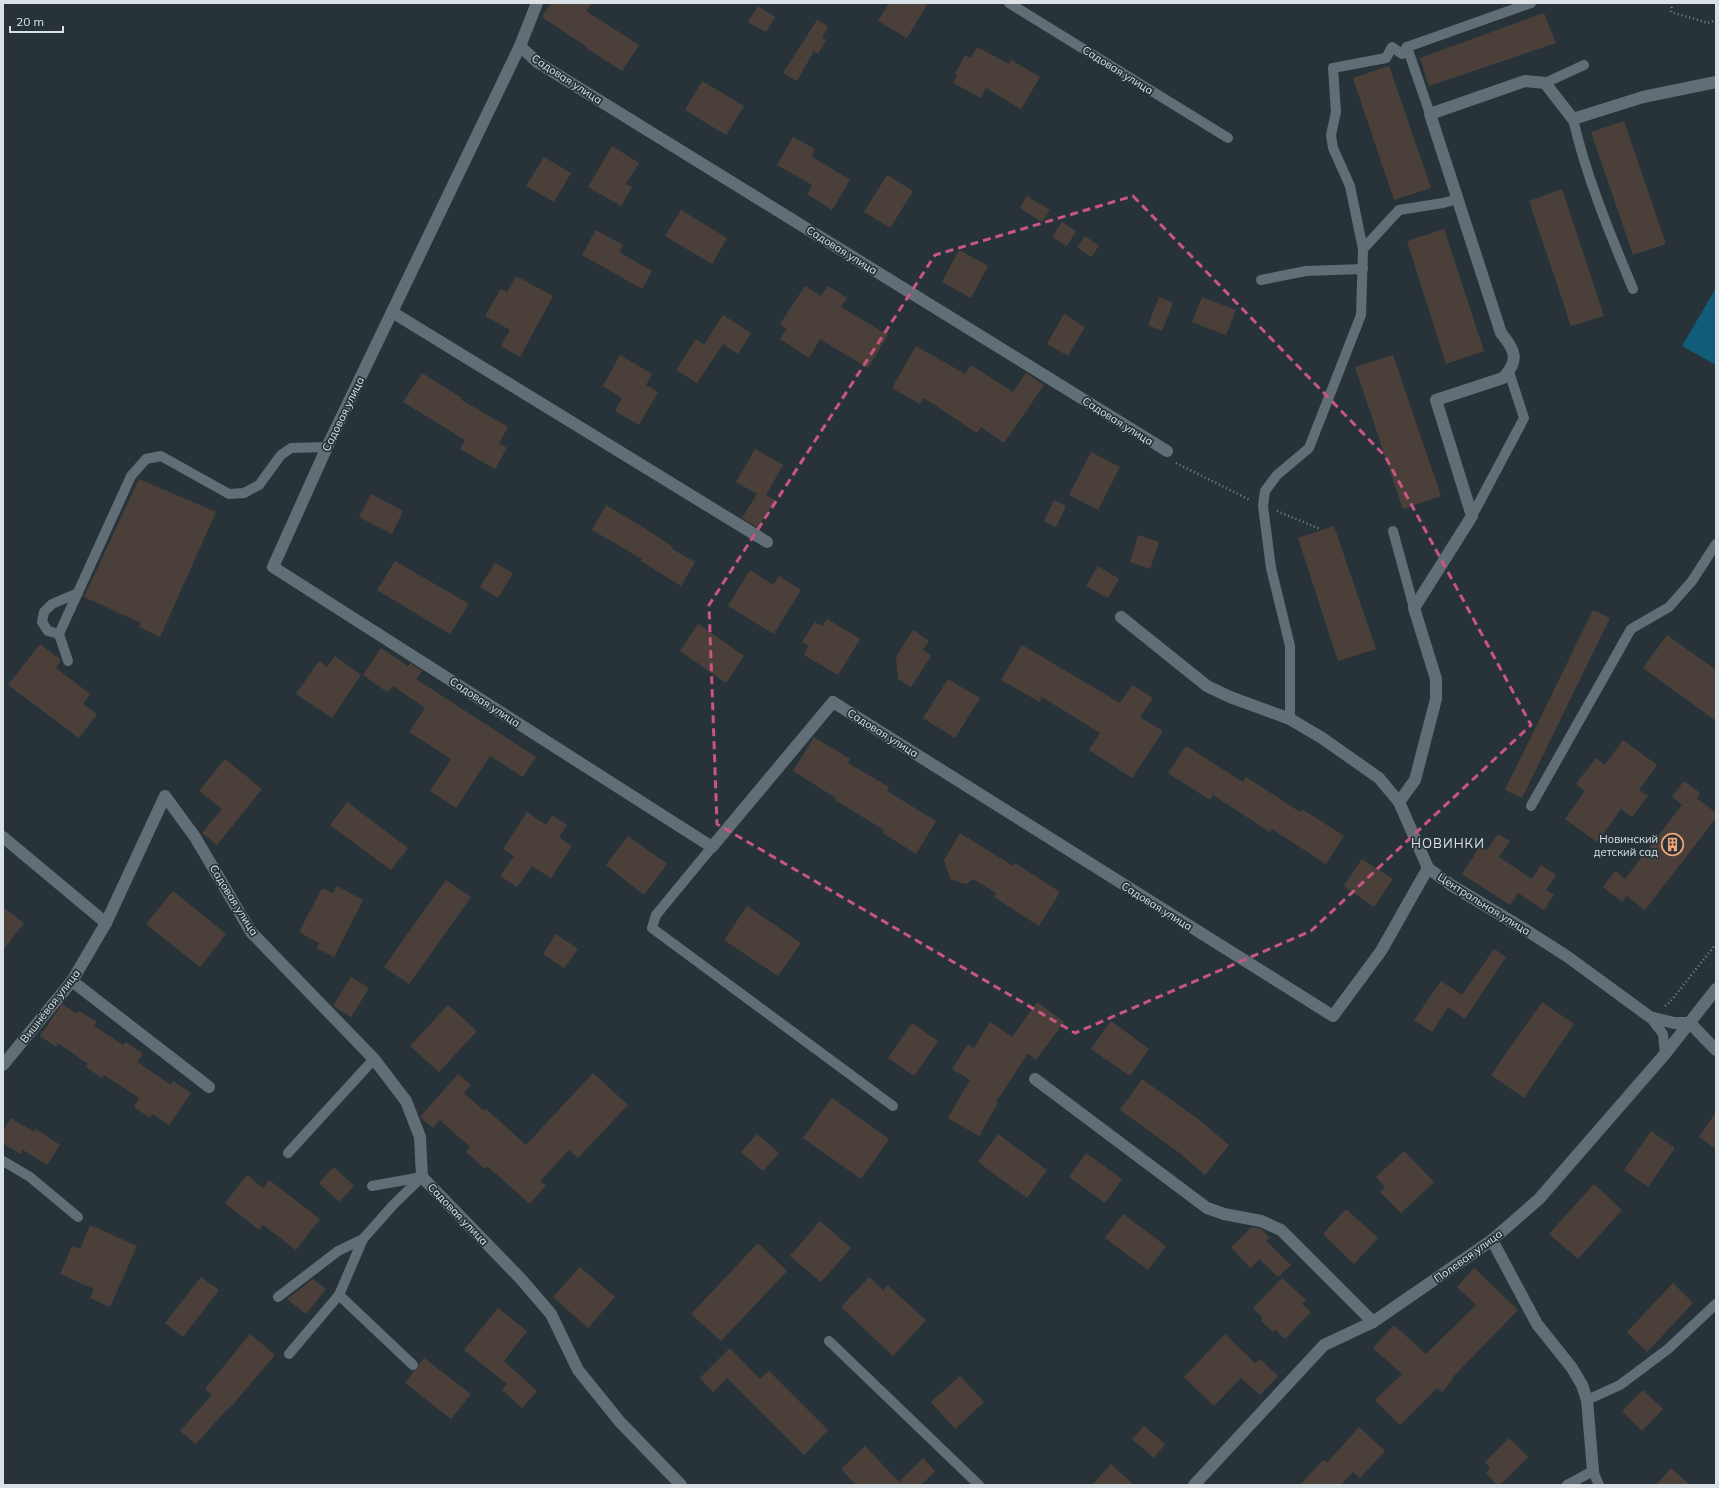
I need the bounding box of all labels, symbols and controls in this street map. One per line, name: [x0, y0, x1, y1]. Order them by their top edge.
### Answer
scale bar: [10, 8, 63, 34]
text: 20 m: [16, 14, 44, 29]
street label: Садовая улица: [1080, 43, 1156, 97]
street label: Садовая улица: [529, 51, 605, 107]
street label: Садовая улица: [804, 223, 880, 277]
street label: Садовая улица: [319, 375, 367, 453]
street label: Садовая улица: [1080, 394, 1156, 448]
street label: Садовая улица: [447, 674, 523, 730]
street label: Садовая улица: [845, 706, 921, 760]
place label: Новинский детский сад: [1594, 832, 1658, 859]
building icon: Новинский детский сад: [1660, 832, 1686, 858]
district label: НОВИНКИ: [1411, 835, 1485, 851]
street label: Садовая улица: [207, 862, 261, 938]
street label: Центральная улица: [1435, 870, 1533, 938]
street label: Садовая улица: [1119, 879, 1195, 933]
street label: Вишнёвая улица: [17, 966, 83, 1046]
street label: Садовая улица: [425, 1180, 491, 1248]
street label: Полевая улица: [1431, 1227, 1505, 1285]

